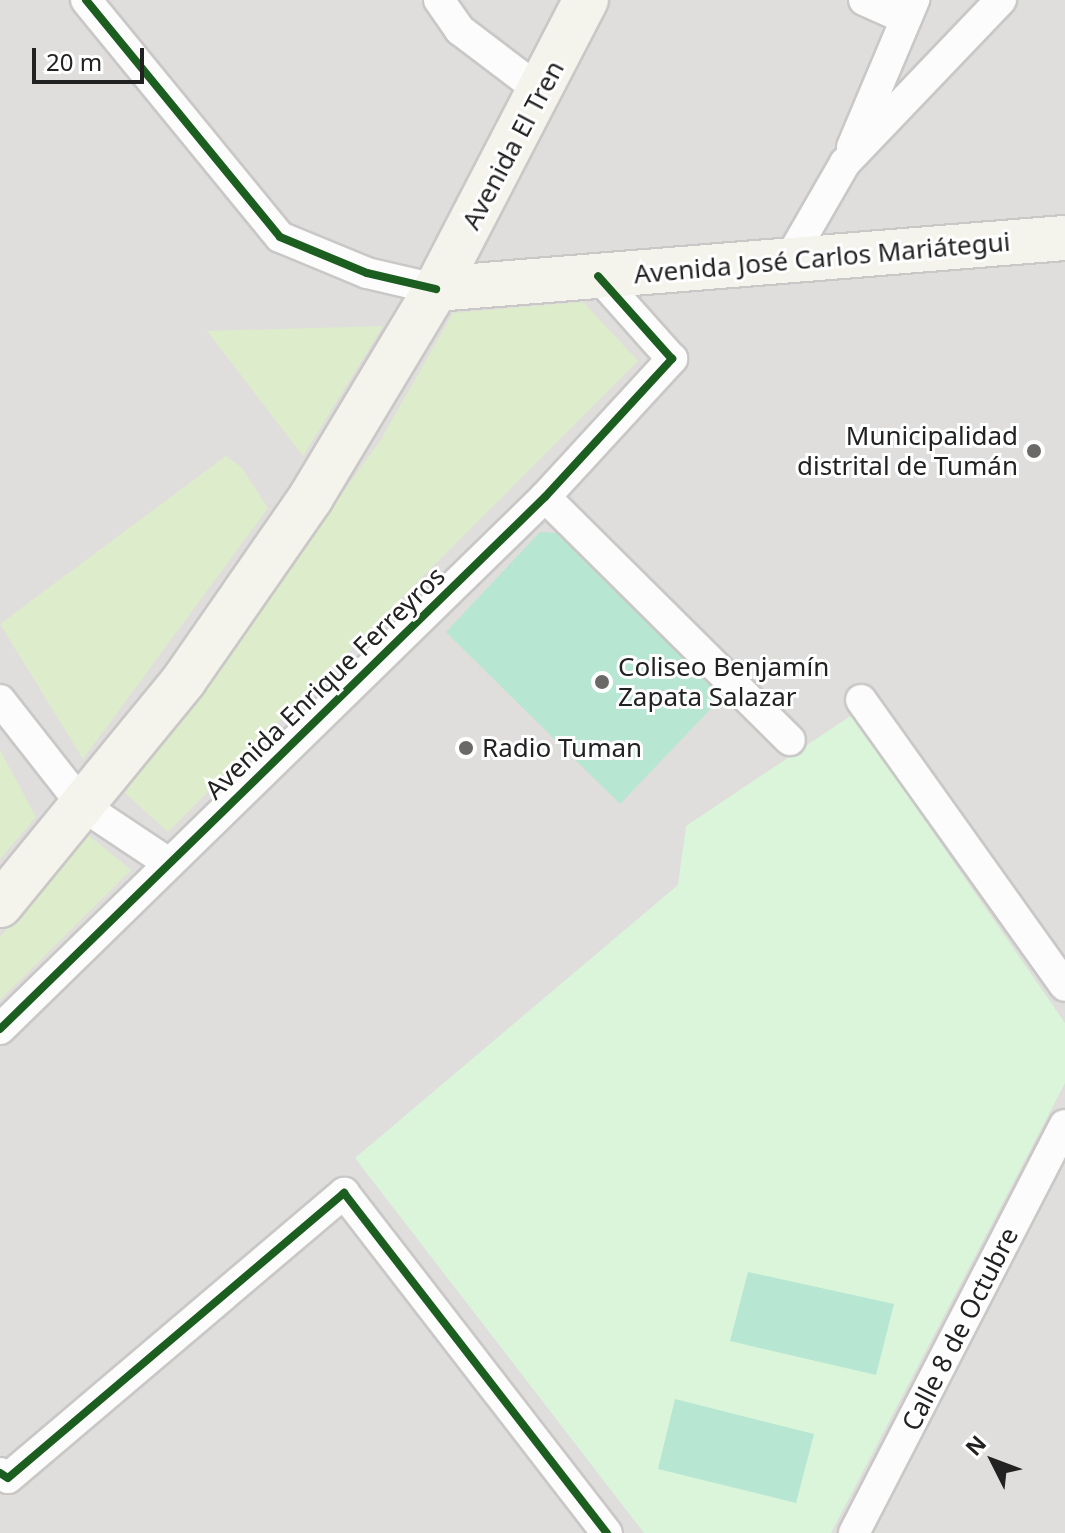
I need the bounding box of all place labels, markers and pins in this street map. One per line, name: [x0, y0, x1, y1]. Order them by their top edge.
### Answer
place label: Municipalidad distrital de Tumán: [797, 420, 1018, 482]
marker: Municipalidad distrital de Tumán: [1025, 442, 1043, 460]
place label: Coliseo Benjamín Zapata Salazar: [618, 651, 829, 712]
marker: Coliseo Benjamín Zapata Salazar: [593, 673, 611, 691]
place label: Radio Tuman: [482, 732, 642, 764]
marker: Radio Tuman: [457, 739, 475, 757]

